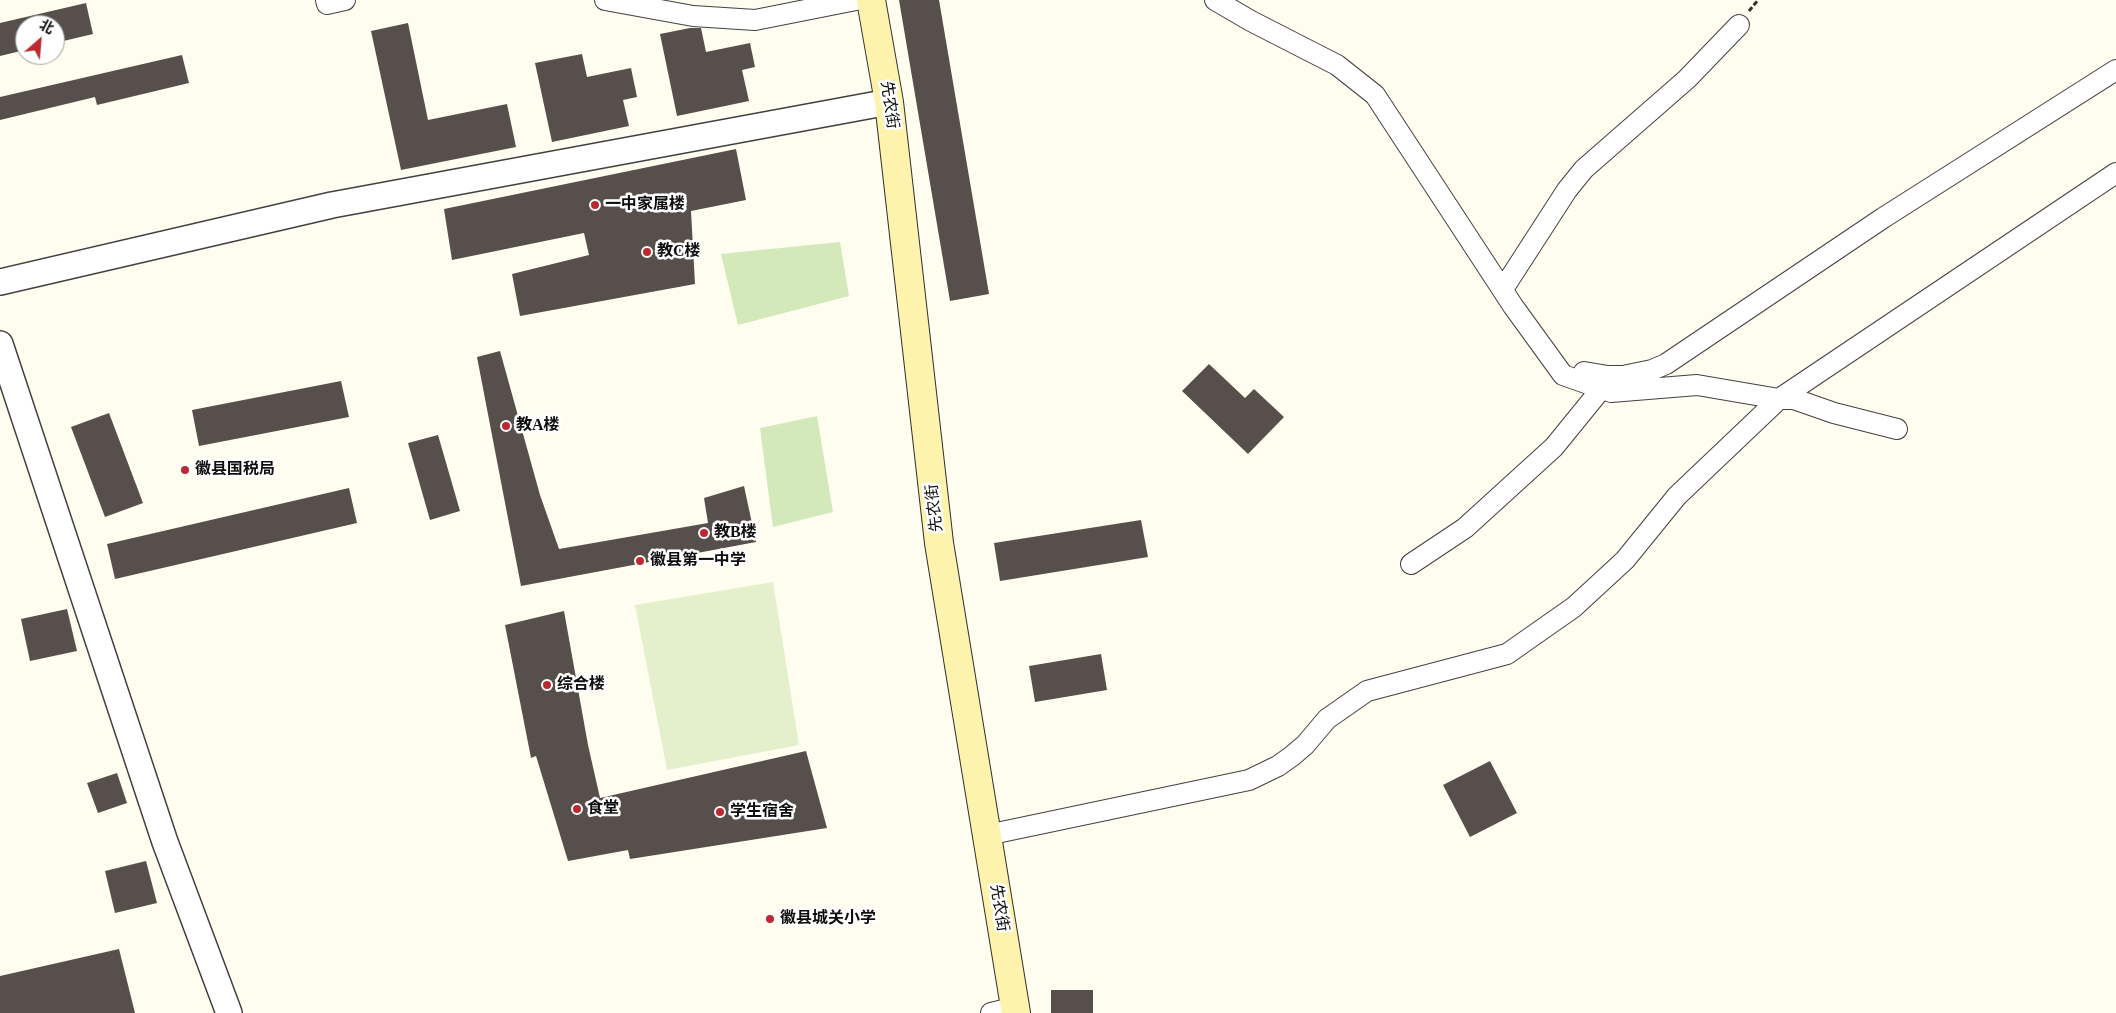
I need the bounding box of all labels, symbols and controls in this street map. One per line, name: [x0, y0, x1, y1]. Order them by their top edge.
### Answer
north arrow: [15, 15, 65, 65]
text: 北: [37, 17, 56, 37]
street label: 先农街: [876, 80, 902, 130]
place label: 一中家属楼: [605, 195, 685, 215]
marker: 一中家属楼: [589, 199, 601, 211]
place label: 教C楼: [657, 242, 701, 262]
marker: 教C楼: [641, 246, 653, 258]
place label: 教A楼: [516, 416, 560, 436]
marker: 教A楼: [500, 420, 512, 432]
place label: 徽县国税局: [195, 460, 275, 480]
marker: 徽县国税局: [179, 464, 191, 476]
street label: 先农街: [923, 483, 947, 533]
place label: 教B楼: [714, 523, 757, 543]
marker: 教B楼: [698, 527, 710, 539]
place label: 徽县第一中学: [650, 551, 746, 571]
marker: 徽县第一中学: [634, 555, 646, 567]
place label: 综合楼: [557, 675, 605, 695]
marker: 综合楼: [541, 679, 553, 691]
place label: 食堂: [587, 799, 619, 819]
place label: 学生宿舍: [730, 802, 794, 822]
marker: 食堂: [571, 803, 583, 815]
marker: 学生宿舍: [714, 806, 726, 818]
street label: 先农街: [986, 883, 1012, 933]
place label: 徽县城关小学: [780, 909, 876, 929]
marker: 徽县城关小学: [764, 913, 776, 925]

